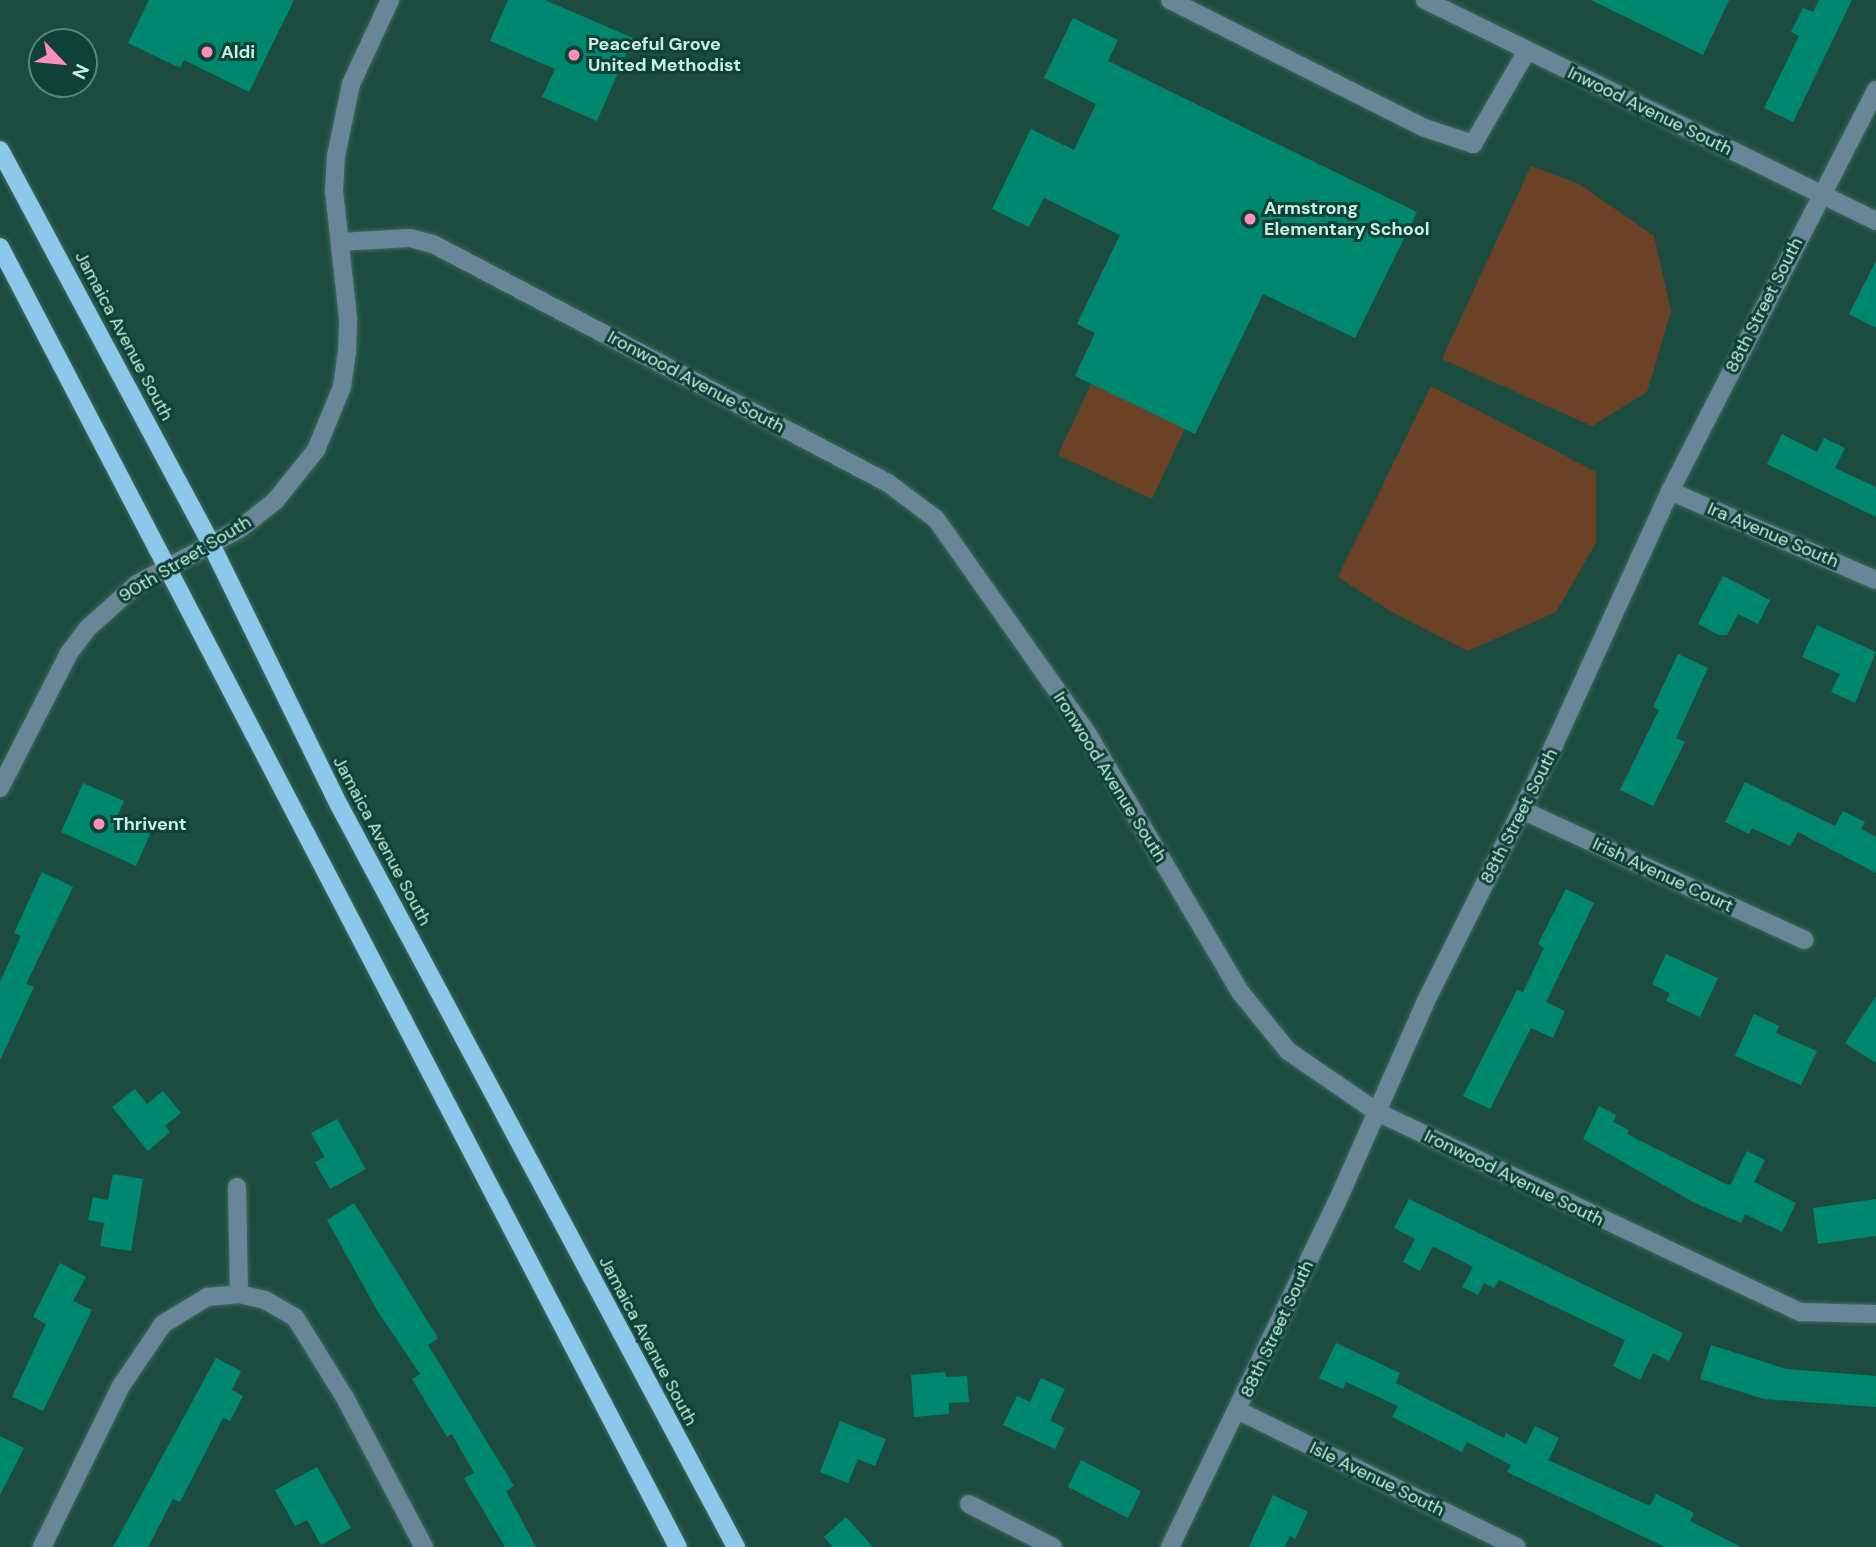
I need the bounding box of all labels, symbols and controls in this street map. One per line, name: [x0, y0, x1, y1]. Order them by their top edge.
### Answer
north arrow: [28, 28, 98, 98]
place label: Peaceful Grove United Methodist: [588, 34, 741, 76]
place label: Aldi: [221, 41, 255, 63]
marker: Aldi: [199, 44, 215, 60]
marker: Peaceful Grove United Methodist: [566, 47, 582, 63]
text: N: [66, 60, 95, 83]
street label: Inwood Avenue South: [1564, 62, 1736, 160]
place label: Armstrong Elementary School: [1264, 198, 1430, 241]
marker: Armstrong Elementary School: [1242, 211, 1258, 227]
street label: 88th Street South: [1721, 234, 1807, 376]
street label: Jamaica Avenue South: [70, 248, 178, 424]
street label: Ironwood Avenue South: [604, 326, 788, 438]
street label: Ira Avenue South: [1704, 498, 1842, 572]
street label: 90th Street South: [115, 511, 255, 607]
street label: Ironwood Avenue South: [1049, 688, 1171, 866]
street label: 88th Street South: [1476, 745, 1562, 887]
street label: Jamaica Avenue South: [328, 753, 436, 929]
place label: Thrivent: [113, 813, 187, 835]
marker: Thrivent: [91, 816, 107, 832]
street label: Irish Avenue Court: [1589, 833, 1737, 917]
street label: Ironwood Avenue South: [1421, 1125, 1607, 1231]
street label: Jamaica Avenue South: [594, 1253, 702, 1429]
street label: 88th Street South: [1236, 1257, 1318, 1401]
street label: Isle Avenue South: [1306, 1437, 1448, 1521]

